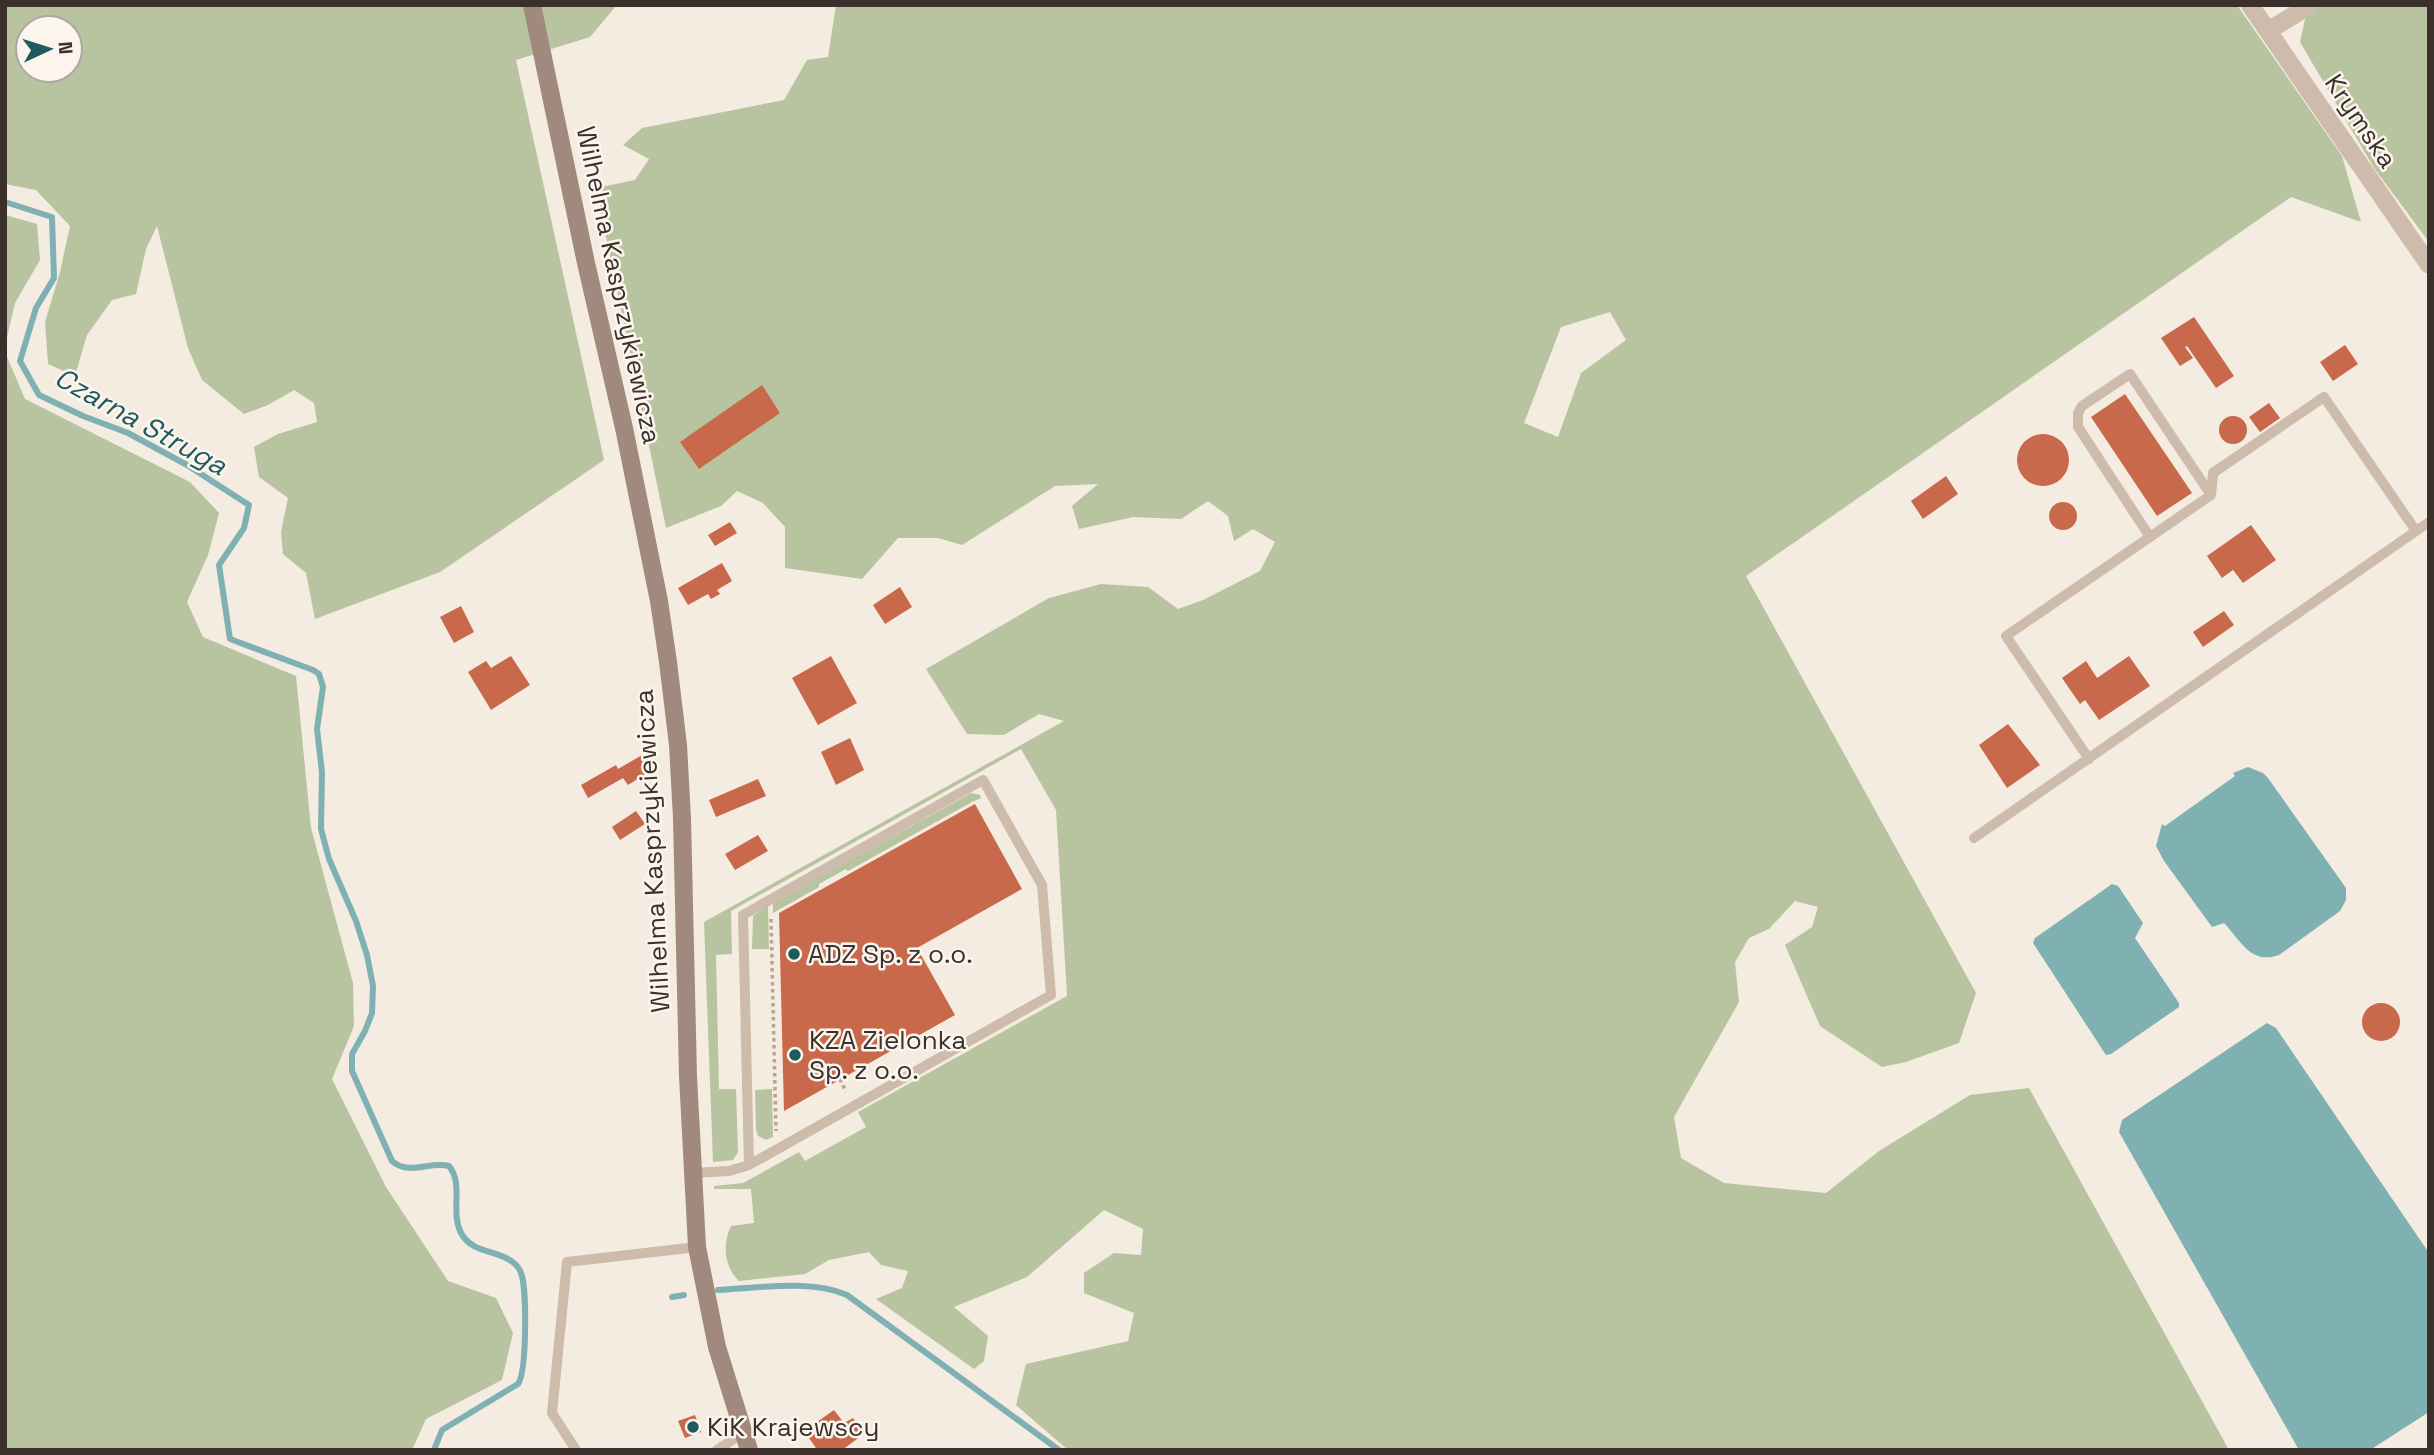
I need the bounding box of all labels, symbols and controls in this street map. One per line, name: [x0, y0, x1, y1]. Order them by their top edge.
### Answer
north arrow: [14, 14, 84, 84]
text: N: [53, 41, 78, 55]
street label: Krymska: [2317, 67, 2405, 175]
street label: Wilhelma Kasprzykiewicza: [569, 123, 669, 447]
water label: Czarna Struga: [49, 359, 234, 484]
street label: Wilhelma Kasprzykiewicza: [627, 688, 677, 1014]
place label: ADZ Sp. z o.o.: [808, 937, 973, 971]
marker: ADZ Sp. z o.o.: [786, 946, 802, 962]
place label: KZA Zielonka Sp. z o.o.: [809, 1023, 966, 1087]
marker: KZA Zielonka Sp. z o.o.: [787, 1047, 803, 1063]
place label: KiK Krajewscy: [707, 1410, 879, 1444]
marker: KiK Krajewscy: [685, 1419, 701, 1435]

